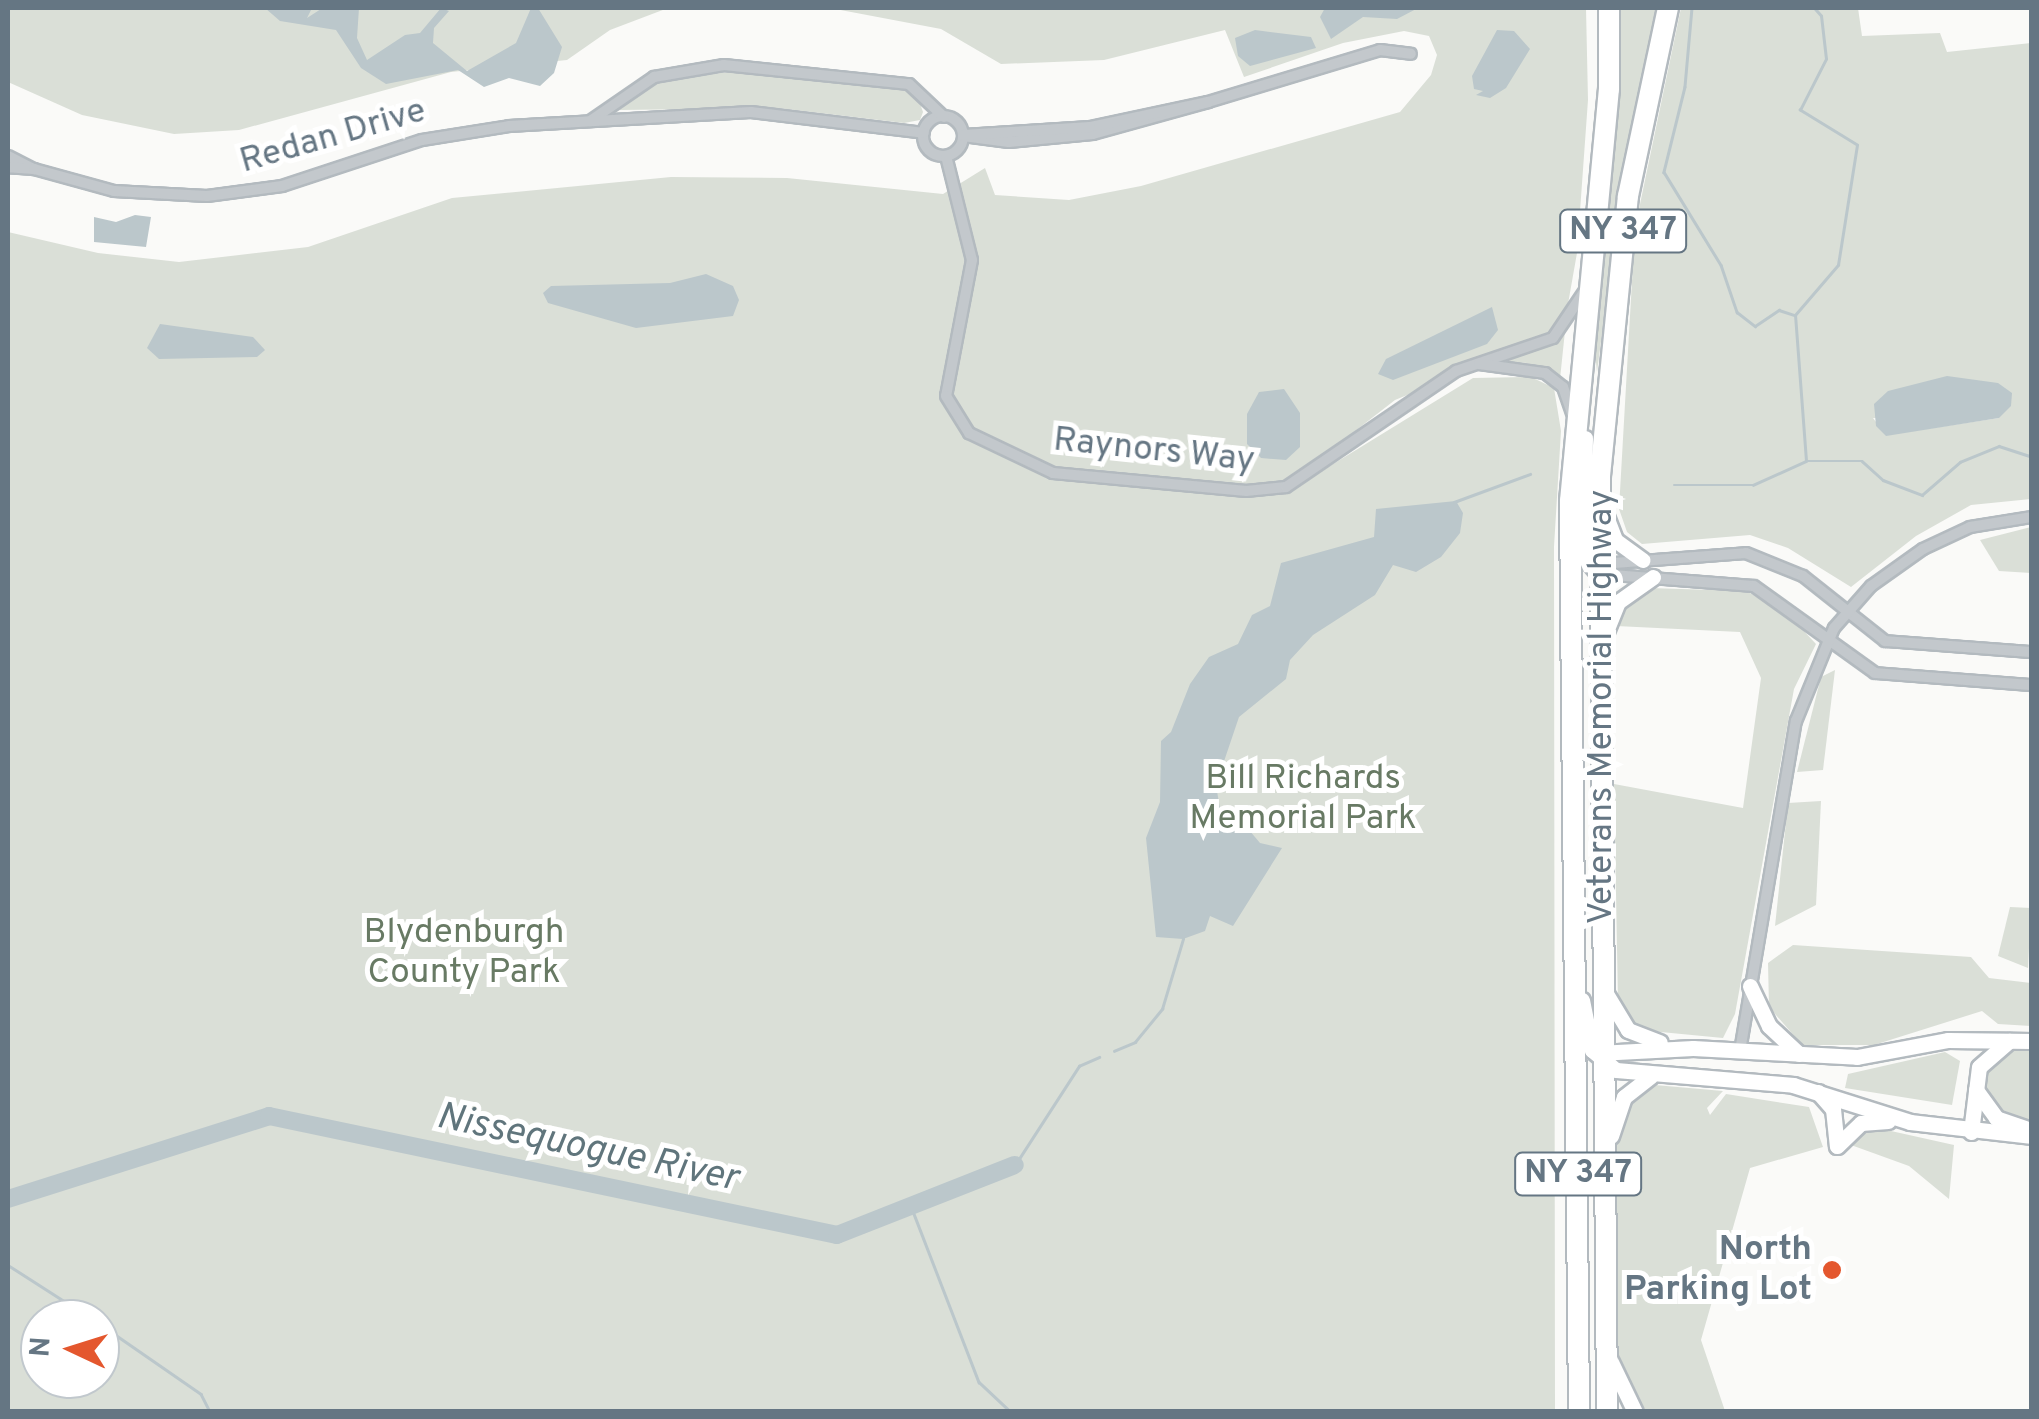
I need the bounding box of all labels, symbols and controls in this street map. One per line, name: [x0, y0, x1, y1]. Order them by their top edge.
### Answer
street label: Redan Drive: [235, 90, 431, 184]
road number: NY 347: [1558, 204, 1688, 258]
street label: Raynors Way: [1051, 420, 1257, 482]
street label: Veterans Memorial Highway: [1581, 489, 1623, 925]
park label: Bill Richards Memorial Park: [1189, 758, 1417, 840]
park label: Blydenburgh County Park: [364, 912, 564, 994]
water label: Nissequogue River: [432, 1095, 742, 1203]
road number: NY 347: [1513, 1147, 1643, 1201]
place label: North Parking Lot: [1624, 1229, 1812, 1311]
marker: North Parking Lot: [1821, 1259, 1843, 1281]
north arrow: [20, 1299, 120, 1399]
text: N: [23, 1336, 61, 1358]

